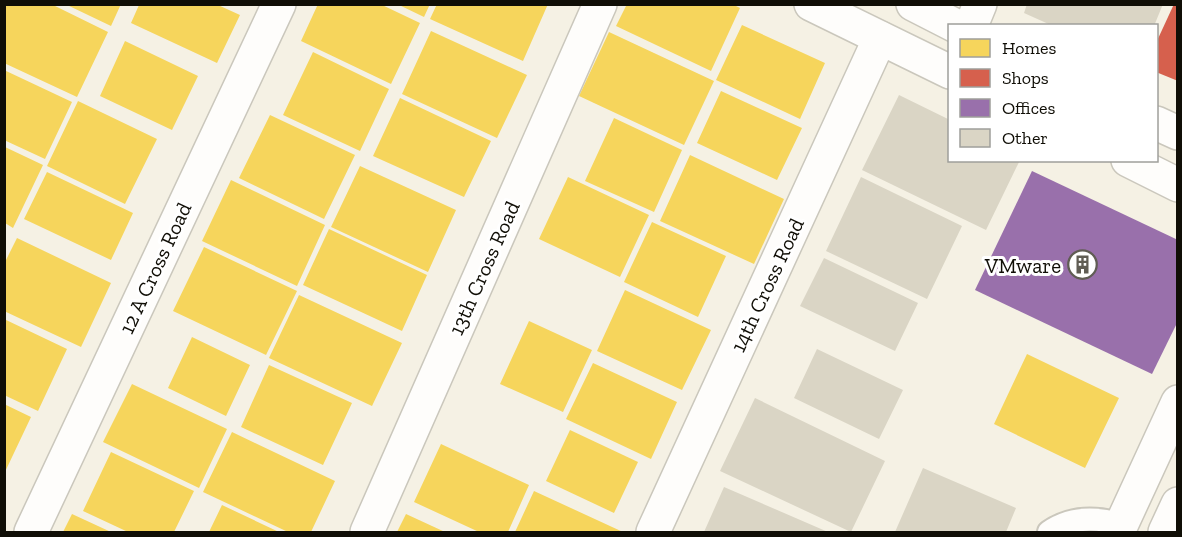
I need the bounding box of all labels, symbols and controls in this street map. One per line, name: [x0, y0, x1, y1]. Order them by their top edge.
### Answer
legend: [948, 24, 1158, 162]
text: Homes: [1002, 37, 1056, 59]
text: Shops: [1002, 67, 1049, 89]
text: Offices: [1002, 97, 1055, 119]
text: Other: [1002, 127, 1048, 149]
street label: 13th Cross Road: [443, 197, 525, 339]
street label: 12 A Cross Road: [114, 198, 197, 338]
street label: 14th Cross Road: [725, 214, 809, 356]
building icon: VMware: [1066, 249, 1098, 281]
place label: VMware: [984, 253, 1061, 278]

